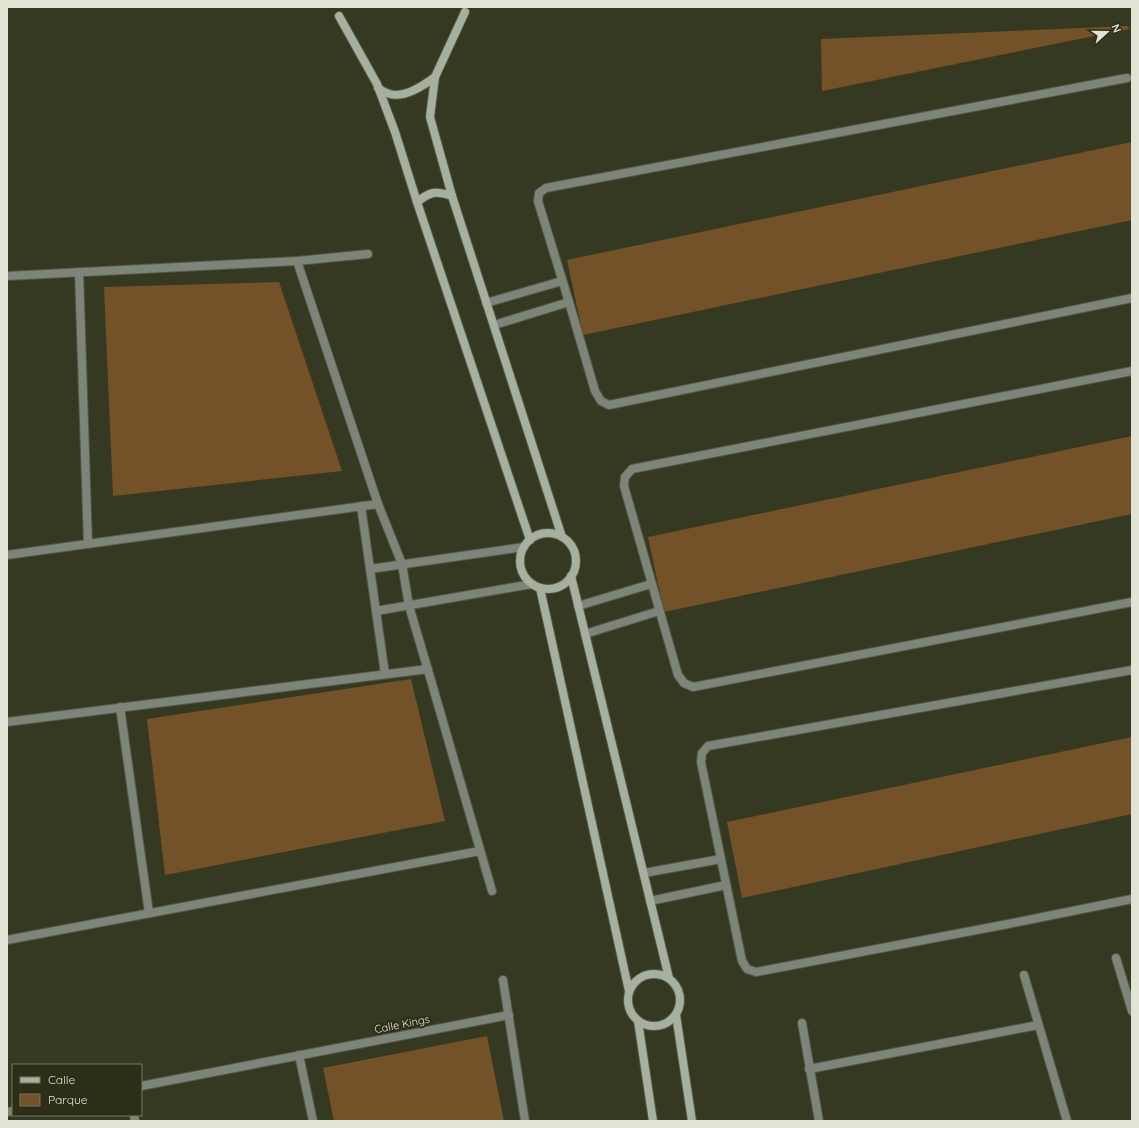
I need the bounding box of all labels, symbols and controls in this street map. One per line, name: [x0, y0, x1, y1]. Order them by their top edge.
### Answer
north arrow: [1087, 12, 1127, 52]
text: N: [1108, 22, 1124, 35]
street label: Calle Kings: [373, 1012, 431, 1036]
legend: [12, 1064, 142, 1116]
text: Calle: [48, 1072, 76, 1087]
text: Parque: [48, 1092, 88, 1107]

